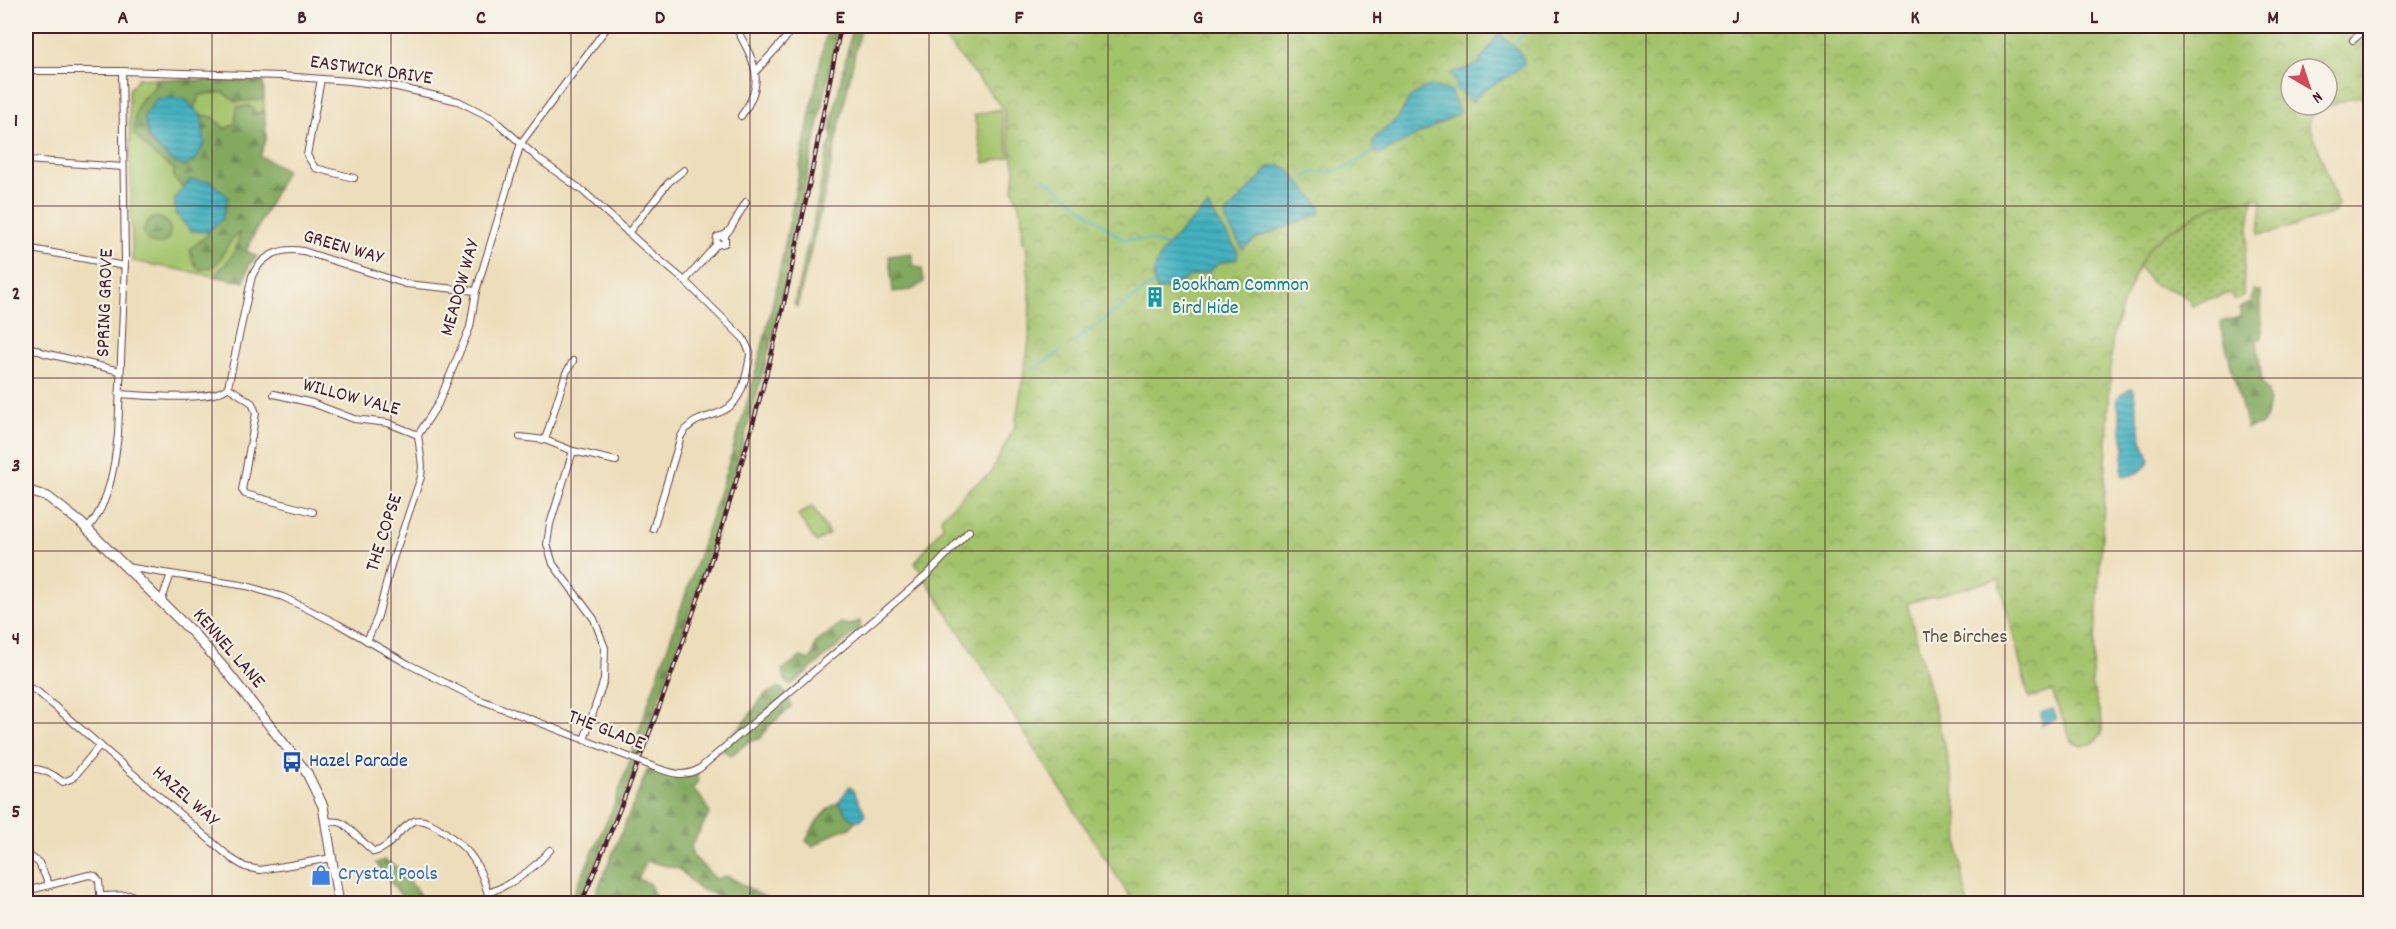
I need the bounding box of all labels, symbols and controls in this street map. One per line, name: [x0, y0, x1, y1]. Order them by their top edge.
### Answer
text: A: [118, 5, 129, 33]
text: B: [297, 5, 307, 33]
text: C: [476, 5, 486, 33]
text: D: [655, 5, 666, 33]
text: E: [835, 5, 845, 33]
text: F: [1015, 5, 1025, 33]
text: G: [1193, 5, 1203, 33]
text: H: [1372, 5, 1382, 33]
text: I: [1553, 5, 1560, 33]
text: J: [1732, 5, 1740, 33]
text: K: [1910, 5, 1920, 33]
text: L: [2090, 5, 2099, 33]
text: M: [2267, 5, 2279, 33]
street label: EASTWICK DRIVE: [308, 49, 434, 93]
north arrow: [2279, 57, 2339, 117]
text: N: [2306, 85, 2327, 108]
text: 1: [14, 108, 18, 136]
street label: GREEN WAY: [300, 223, 387, 273]
street label: MEADOW WAY: [434, 236, 488, 340]
street label: SPRING GROVE: [90, 248, 122, 358]
place label: Bookham Common Bird Hide: [1172, 272, 1309, 323]
text: 2: [12, 281, 20, 309]
building icon: Bookham Common Bird Hide: [1143, 285, 1167, 309]
street label: WILLOW VALE: [299, 372, 403, 424]
text: 3: [12, 453, 20, 481]
street label: THE COPSE: [359, 491, 411, 575]
street label: KENNEL LANE: [185, 603, 271, 695]
park label: The Birches: [1922, 624, 2008, 652]
text: 4: [12, 626, 20, 654]
street label: THE GLADE: [563, 704, 649, 758]
place label: Hazel Parade: [309, 748, 408, 776]
bus stop icon: Hazel Parade: [280, 750, 304, 774]
street label: HAZEL WAY: [145, 760, 225, 835]
text: 5: [11, 799, 21, 827]
place label: Crystal Pools: [338, 861, 438, 889]
shop icon: Crystal Pools: [309, 863, 333, 887]

